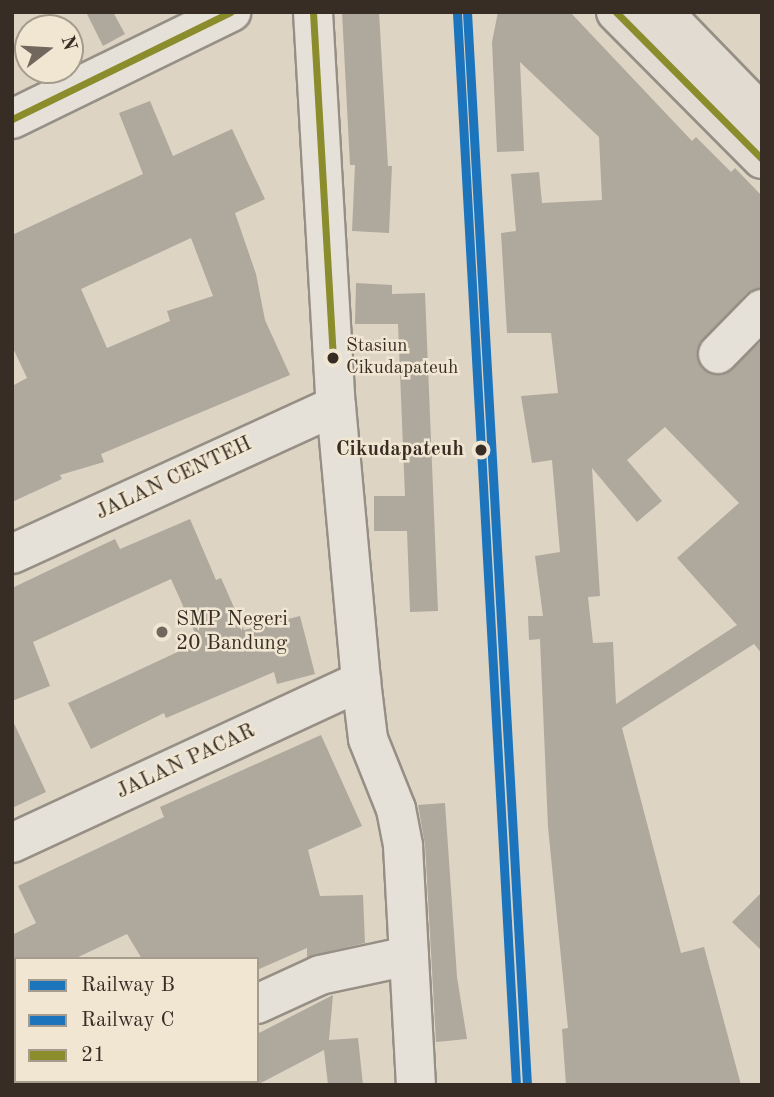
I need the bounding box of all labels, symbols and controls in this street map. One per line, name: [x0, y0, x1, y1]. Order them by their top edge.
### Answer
north arrow: [14, 14, 84, 84]
text: N: [56, 34, 79, 53]
place label: Stasiun Cikudapateuh: [346, 336, 458, 380]
marker: Stasiun Cikudapateuh: [326, 351, 340, 365]
street label: JALAN CENTEH: [92, 432, 256, 526]
place label: Cikudapateuh: [336, 437, 464, 463]
marker: Cikudapateuh: [470, 439, 492, 461]
place label: SMP Negeri 20 Bandung: [176, 607, 288, 657]
marker: SMP Negeri 20 Bandung: [154, 624, 170, 640]
street label: JALAN PACAR: [113, 719, 259, 805]
legend: [14, 957, 259, 1083]
text: Railway B: [81, 975, 175, 996]
text: Railway C: [81, 1010, 175, 1031]
text: 21: [81, 1045, 105, 1066]

